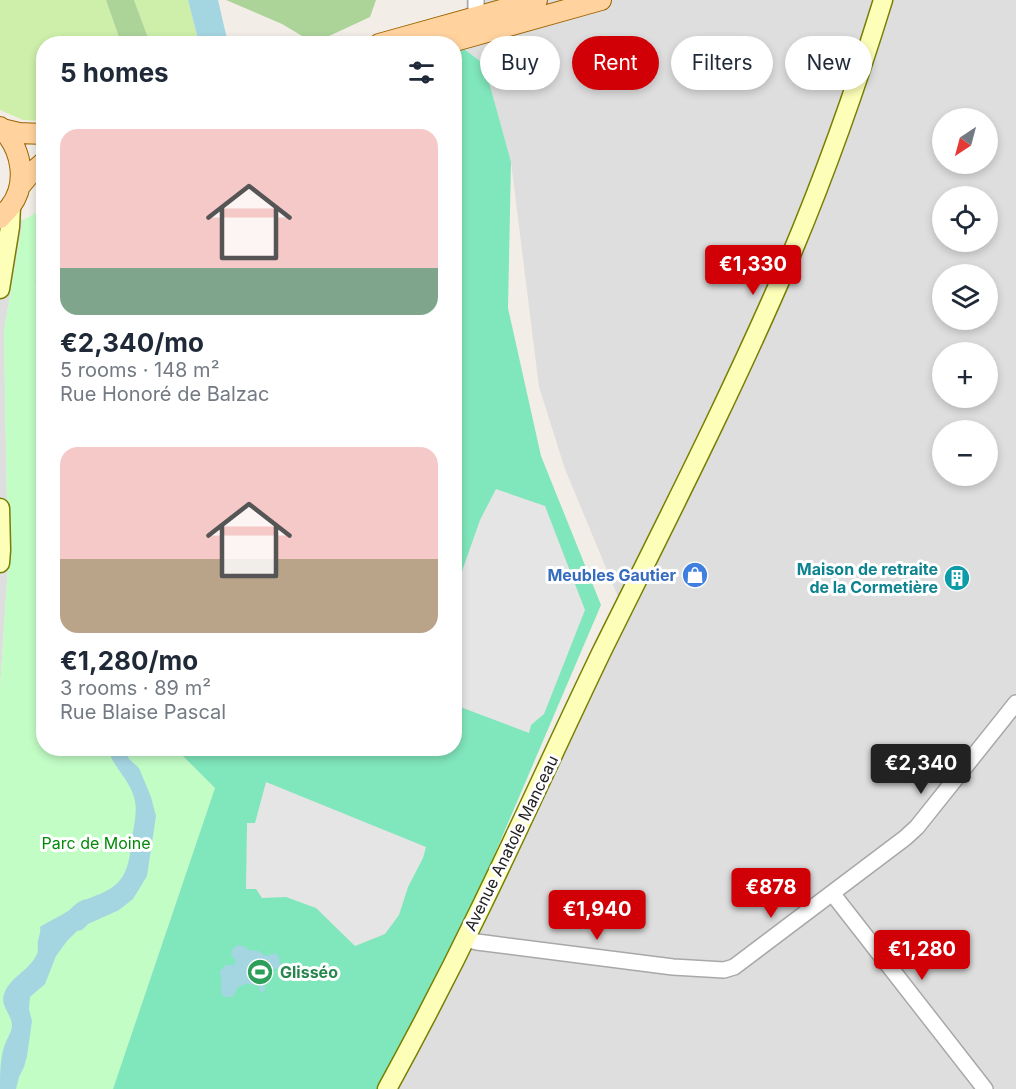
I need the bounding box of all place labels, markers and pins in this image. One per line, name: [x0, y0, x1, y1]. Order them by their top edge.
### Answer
pin: €1,330: [704, 245, 802, 296]
place label: Maison de retraite de la Cormetière: [797, 559, 938, 597]
shop icon: Meubles Gautier: [680, 560, 710, 590]
building icon: Maison de retraite de la Cormetière: [942, 563, 972, 593]
place label: Meubles Gautier: [547, 565, 676, 585]
pin: €2,340: [872, 744, 970, 795]
pin: €878: [735, 868, 807, 919]
pin: €1,940: [548, 890, 646, 941]
pin: €1,280: [873, 930, 971, 981]
sports icon: Glisséo: [245, 957, 275, 987]
place label: Glisséo: [280, 962, 338, 982]

